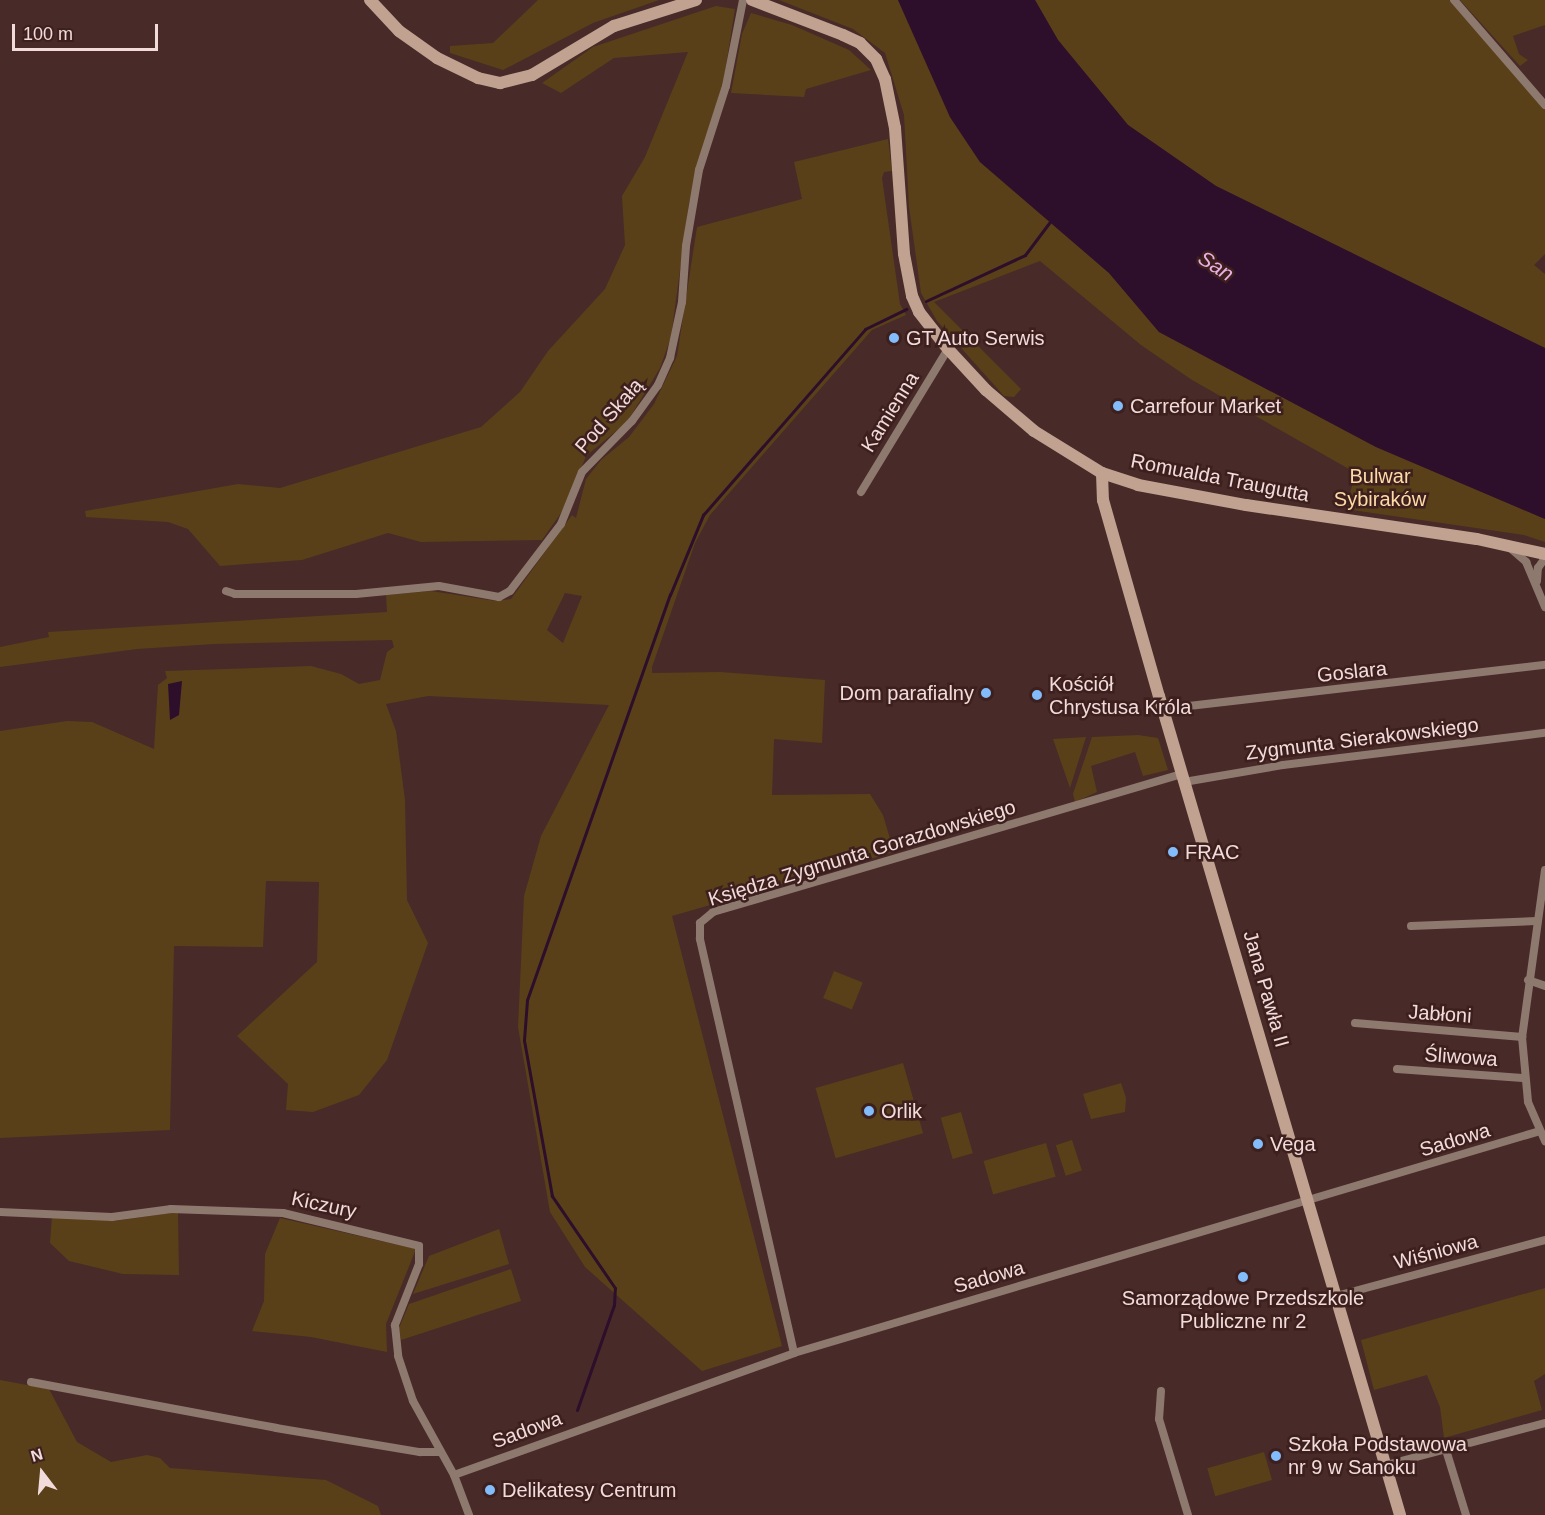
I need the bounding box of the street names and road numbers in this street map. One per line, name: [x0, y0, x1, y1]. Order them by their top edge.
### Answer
street label: Kamienna: [856, 367, 924, 457]
street label: Pod Skałą: [570, 374, 648, 458]
street label: Romualda Traugutta: [1129, 449, 1311, 507]
street label: Goslara: [1316, 656, 1388, 688]
street label: Zygmunta Sierakowskiego: [1244, 713, 1480, 765]
street label: Księdza Zygmunta Gorazdowskiego: [705, 795, 1019, 911]
street label: Jana Pawła II: [1238, 928, 1294, 1050]
street label: Jabłoni: [1408, 1000, 1472, 1028]
street label: Śliwowa: [1424, 1042, 1498, 1072]
street label: Sadowa: [1417, 1118, 1493, 1162]
street label: Kiczury: [289, 1186, 359, 1224]
street label: Wiśniowa: [1392, 1229, 1480, 1275]
street label: Sadowa: [951, 1256, 1027, 1298]
street label: Sadowa: [489, 1406, 565, 1454]

